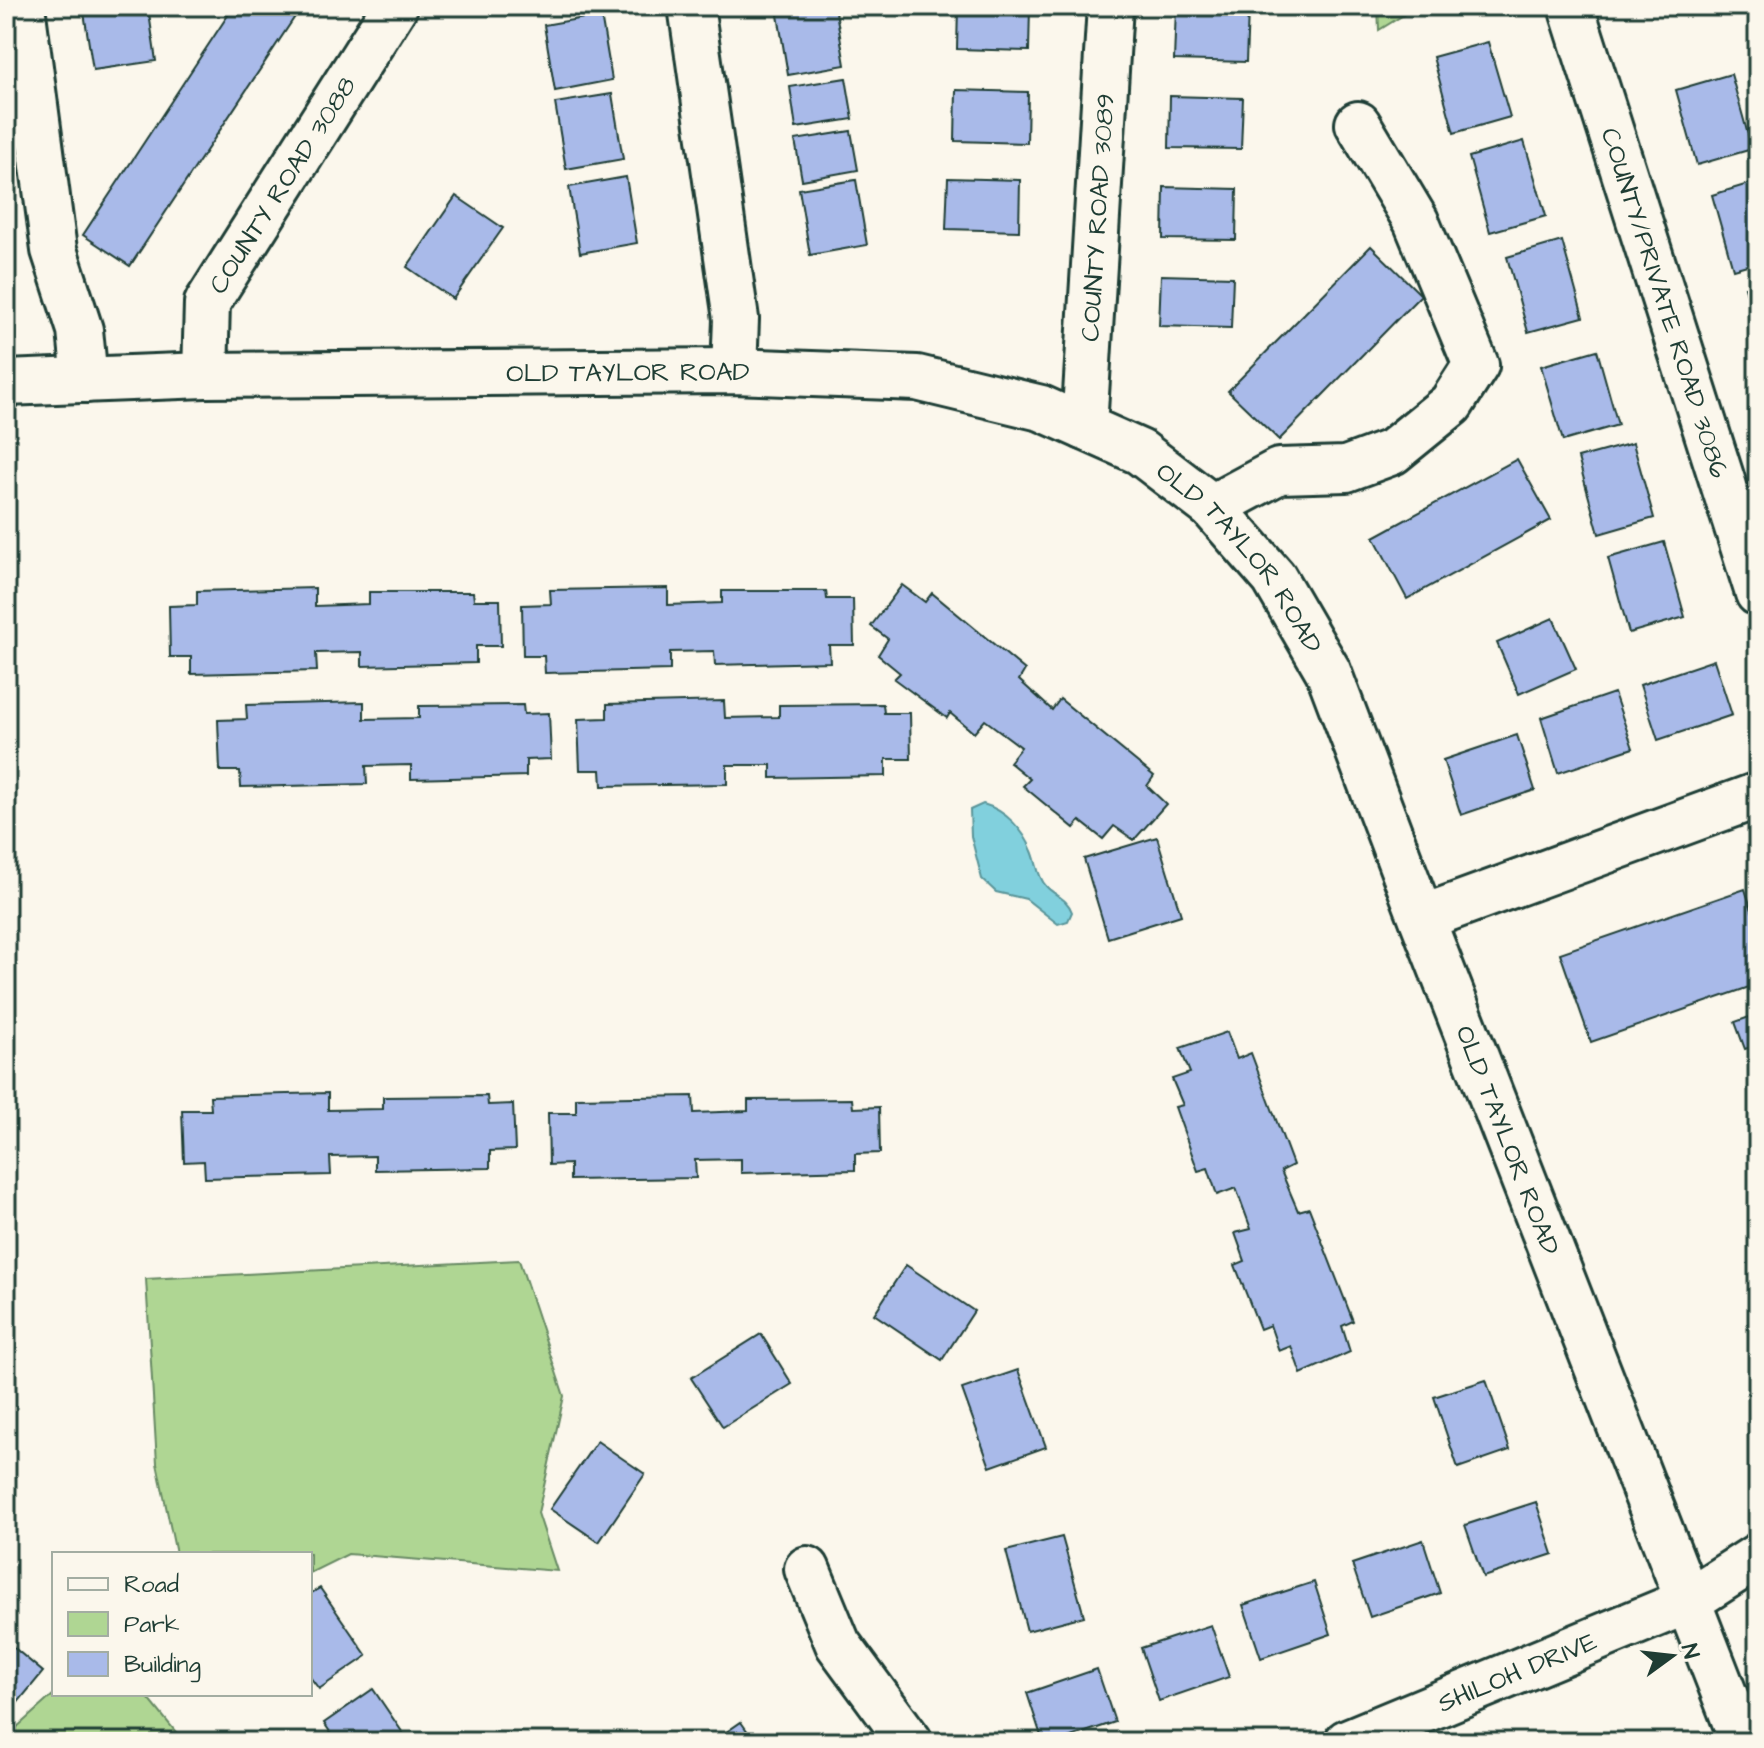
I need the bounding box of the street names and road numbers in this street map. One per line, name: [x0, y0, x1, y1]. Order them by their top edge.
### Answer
street label: COUNTY ROAD 3088: [200, 70, 365, 301]
street label: COUNTY ROAD 3089: [1072, 92, 1124, 343]
street label: COUNTY/PRIVATE ROAD 3086: [1592, 123, 1737, 482]
street label: OLD TAYLOR ROAD: [506, 354, 750, 392]
street label: OLD TAYLOR ROAD: [1148, 454, 1331, 660]
street label: OLD TAYLOR ROAD: [1446, 1020, 1568, 1260]
street label: SHILOH DRIVE: [1432, 1624, 1602, 1722]

